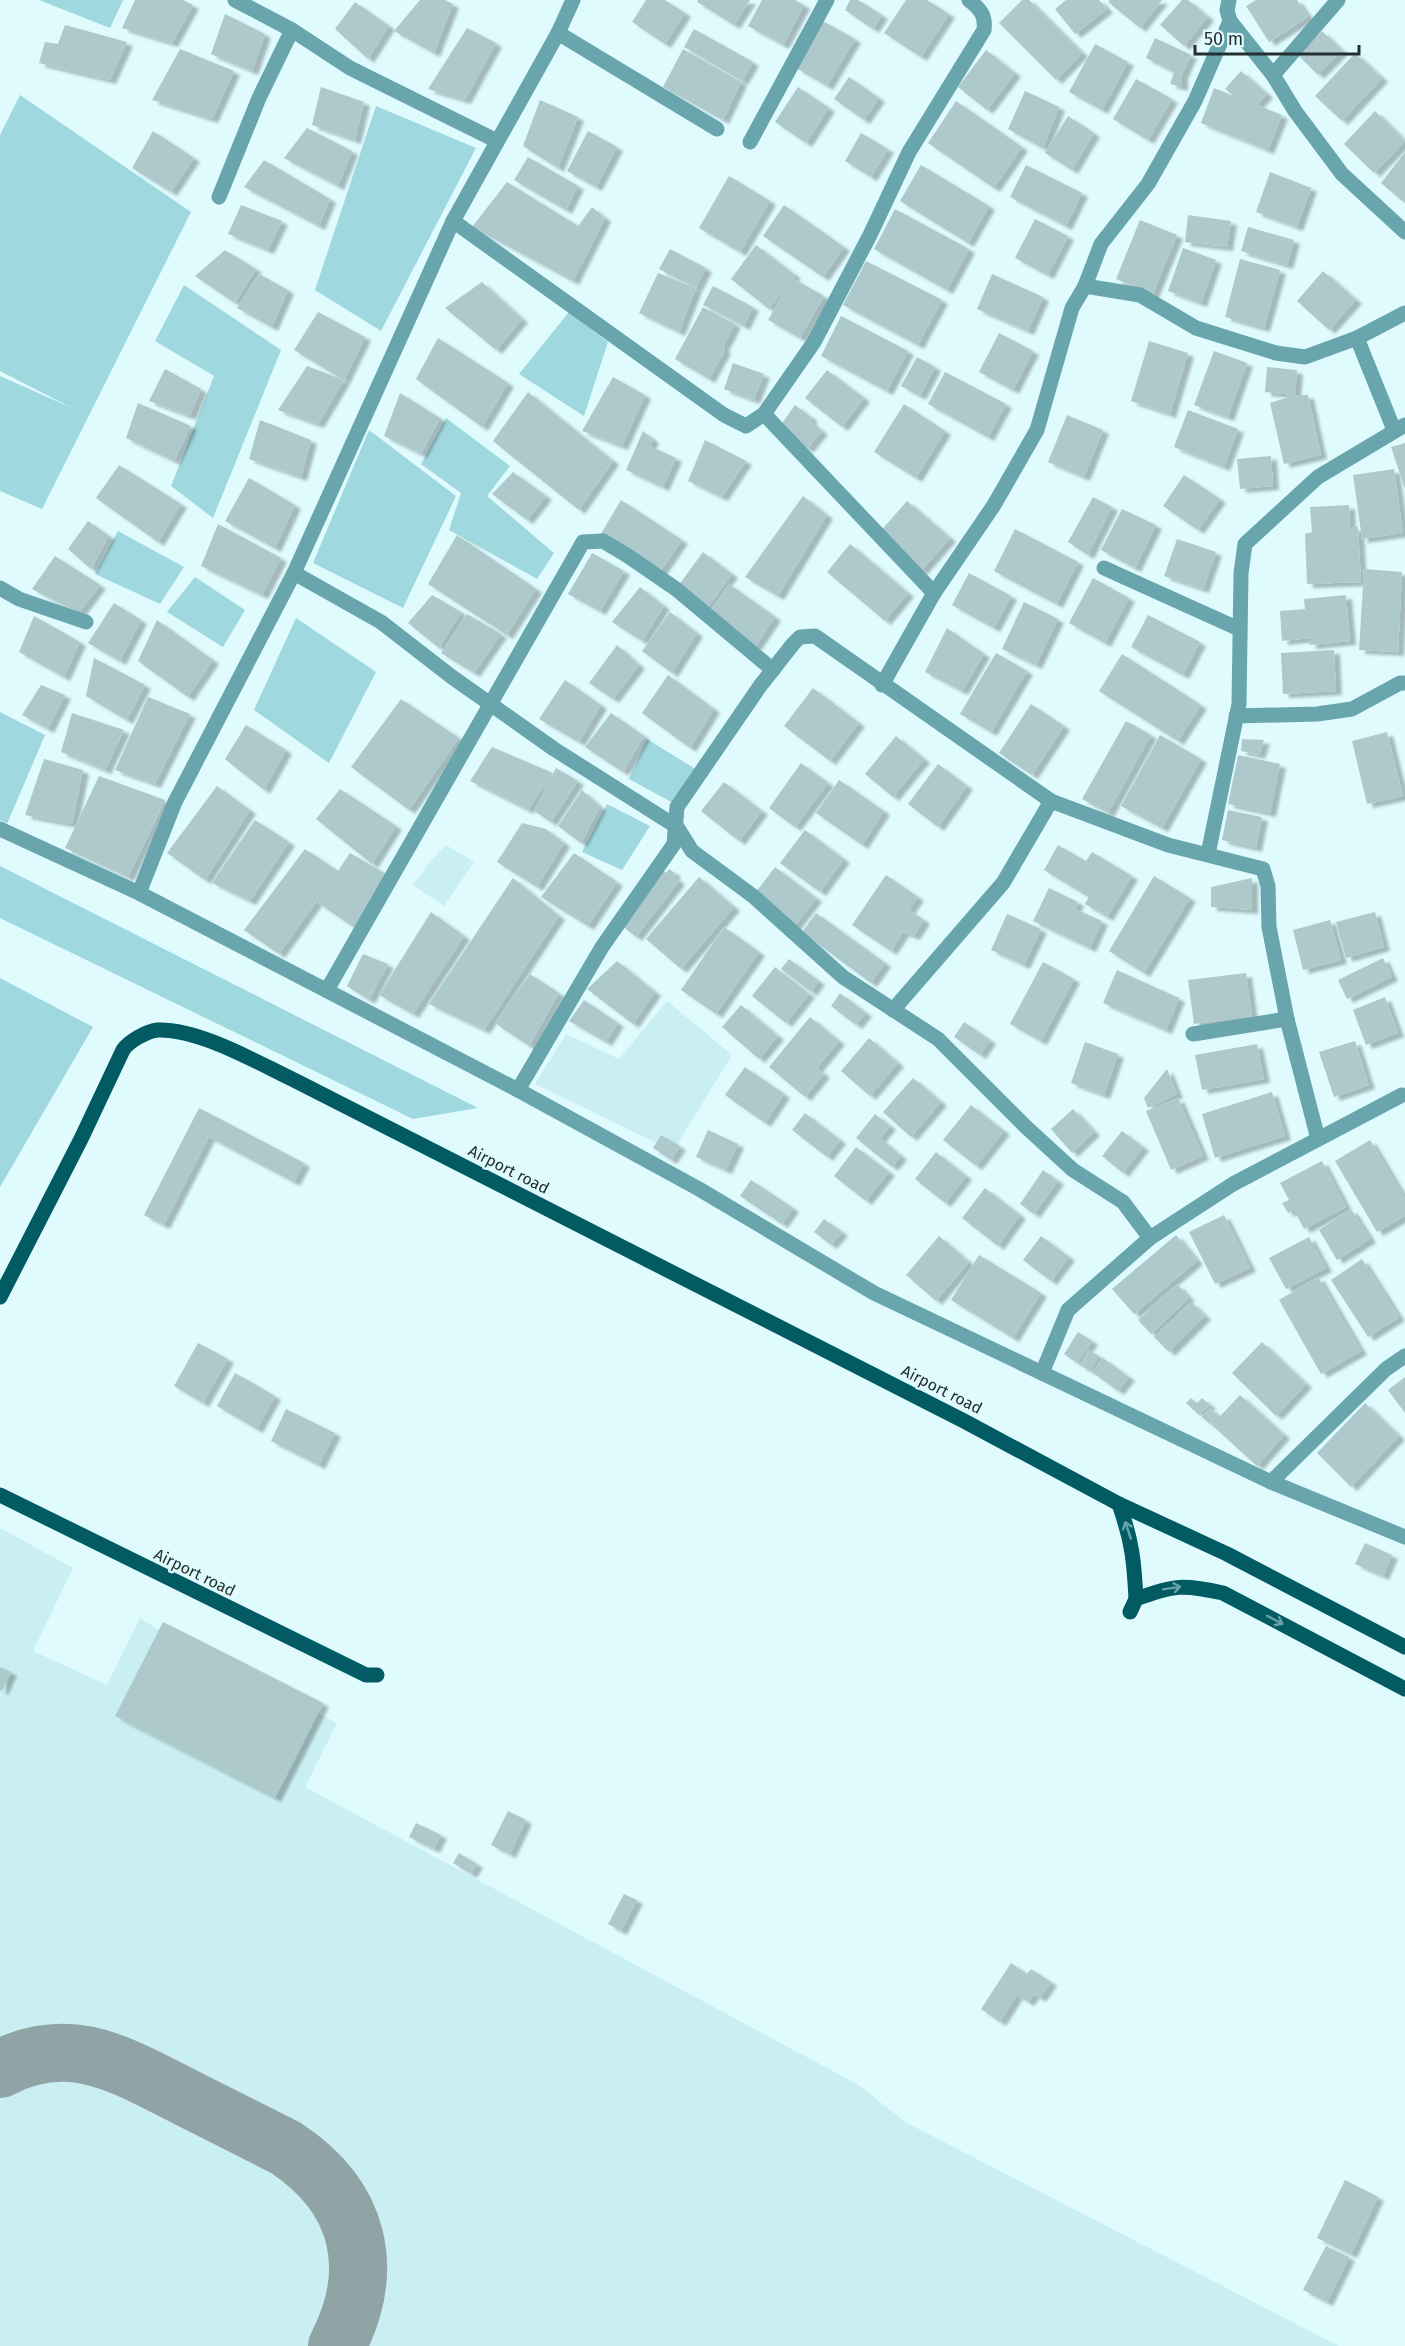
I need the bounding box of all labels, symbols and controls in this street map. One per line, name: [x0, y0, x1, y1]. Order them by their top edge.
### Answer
scale bar: [1195, 18, 1358, 56]
text: 50 m: [1204, 28, 1243, 50]
street label: Airport road: [465, 1141, 552, 1198]
street label: Airport road: [898, 1361, 985, 1418]
one-way arrow: [1122, 1521, 1133, 1540]
street label: Airport road: [151, 1545, 239, 1600]
one-way arrow: [1161, 1583, 1181, 1594]
one-way arrow: [1266, 1615, 1284, 1627]

